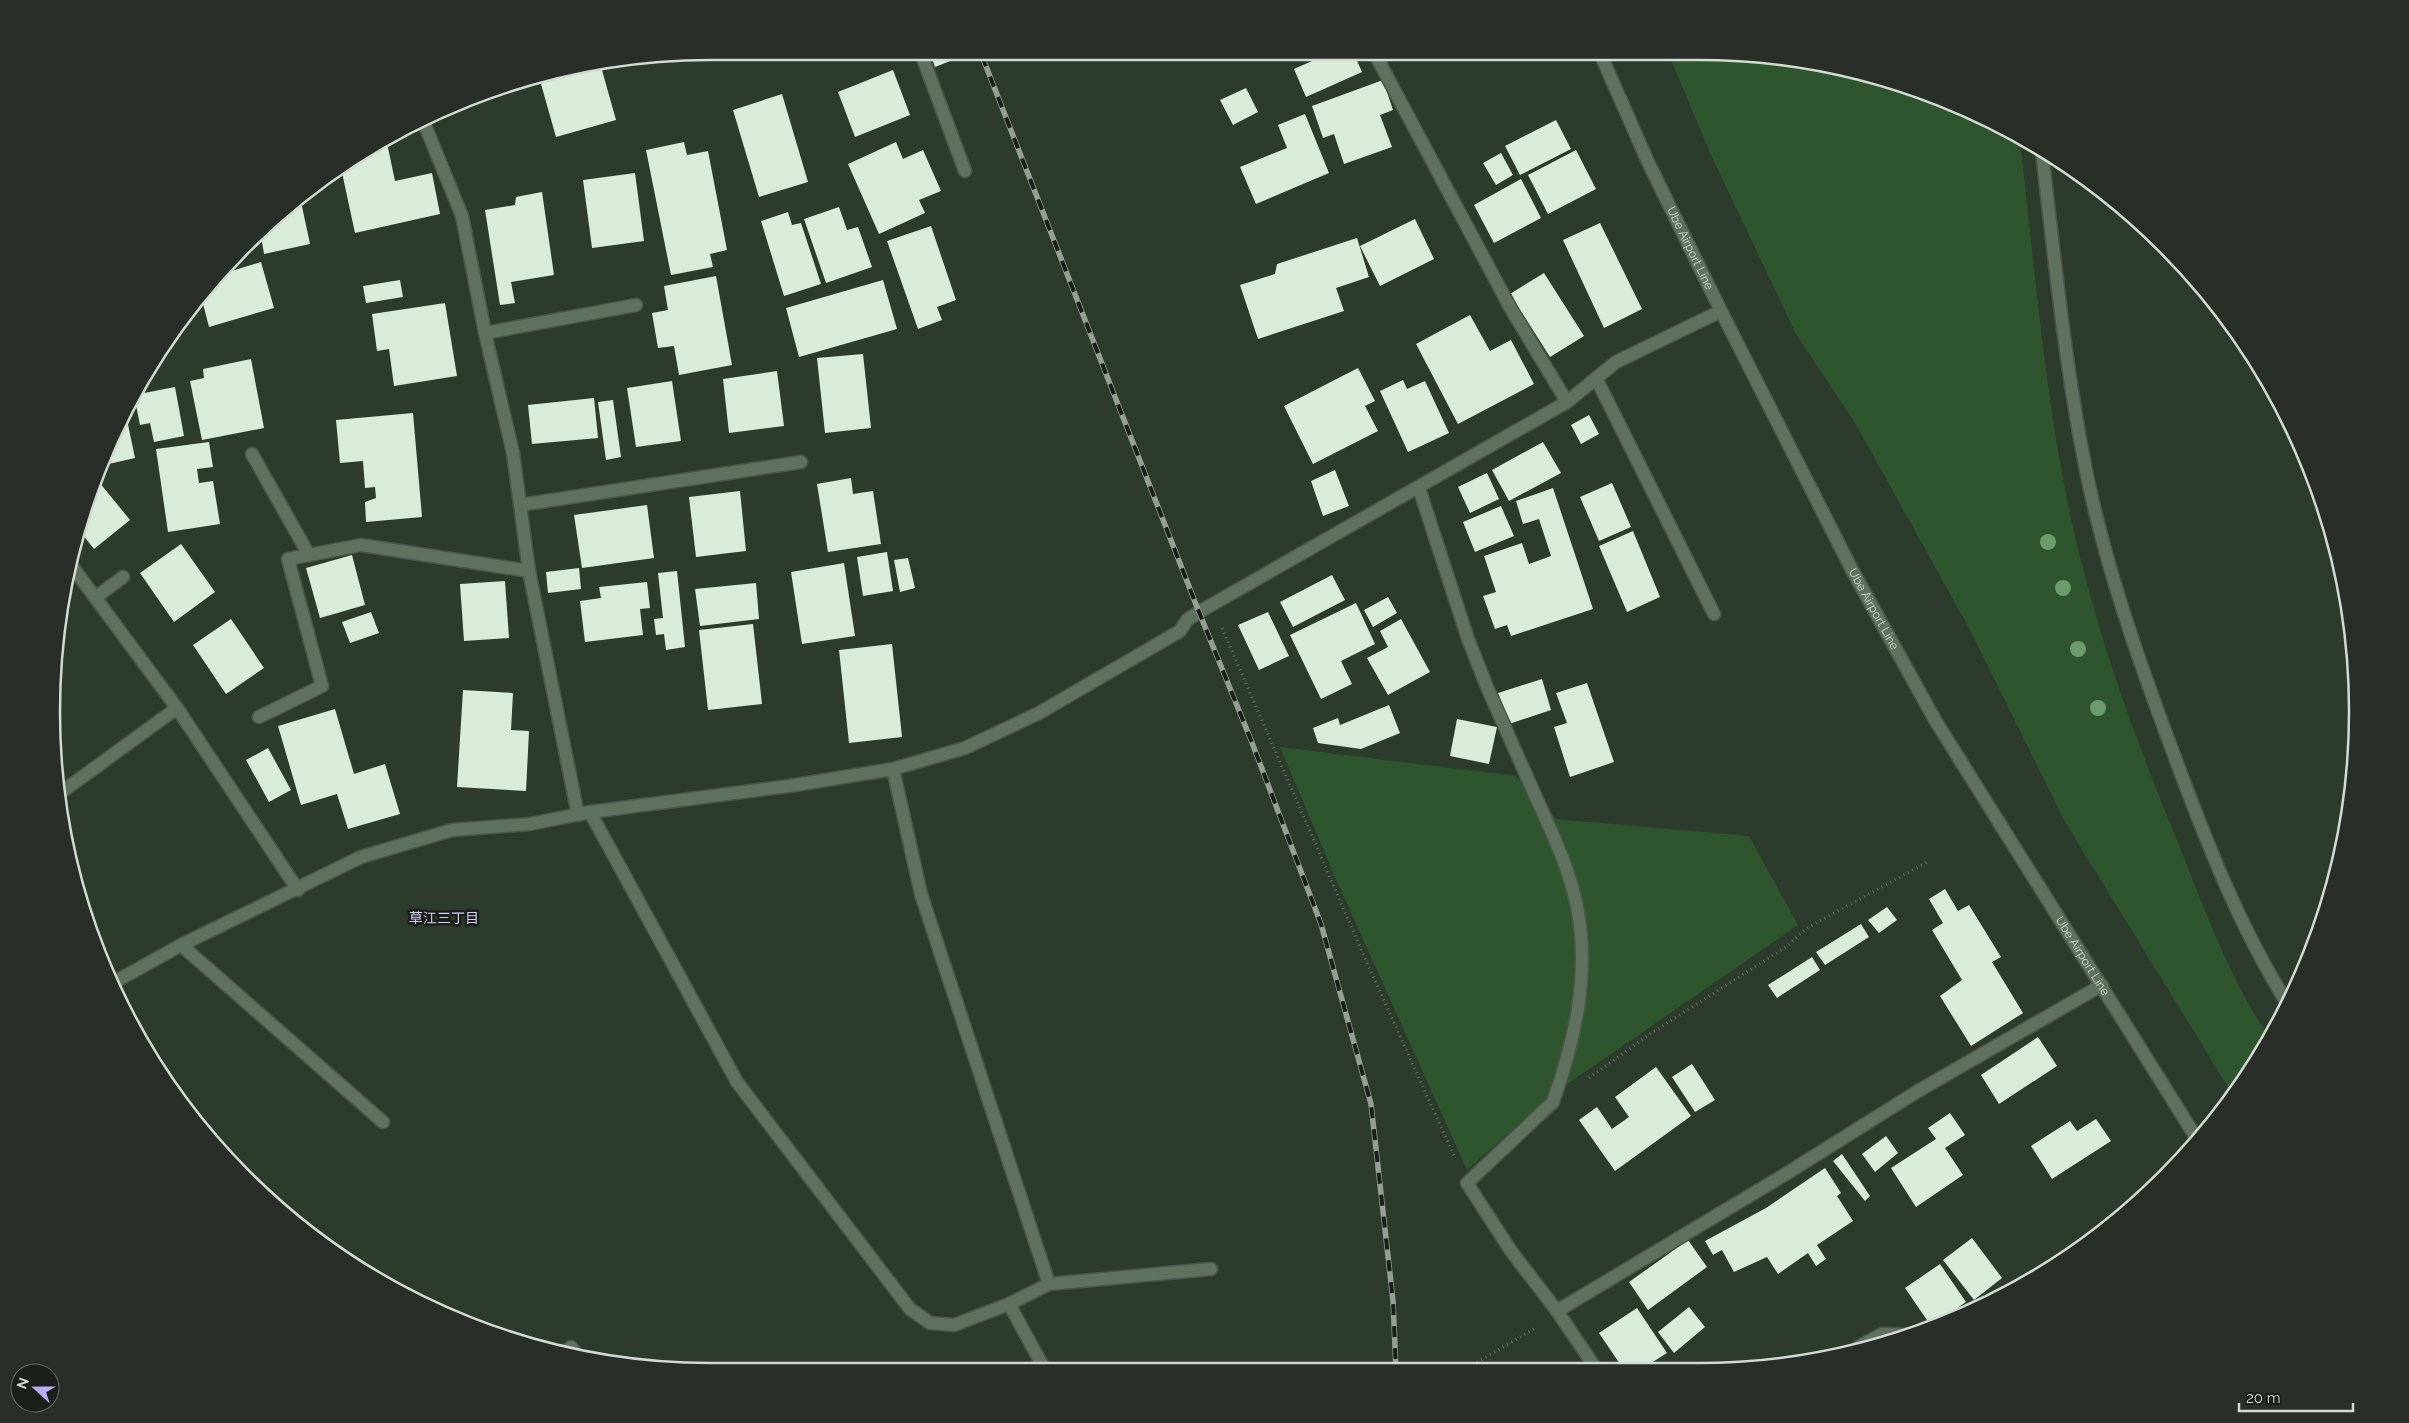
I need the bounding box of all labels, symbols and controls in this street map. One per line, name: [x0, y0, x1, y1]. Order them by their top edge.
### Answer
street label: Ube Airport Line: [1664, 204, 1716, 292]
street label: Ube Airport Line: [1846, 566, 1902, 652]
district label: 草江三丁目: [409, 910, 479, 926]
street label: Ube Airport Line: [2053, 914, 2113, 998]
north arrow: [10, 1363, 60, 1413]
text: N: [13, 1375, 32, 1391]
scale bar: [2239, 1380, 2353, 1412]
text: 20 m: [2246, 1389, 2281, 1407]

